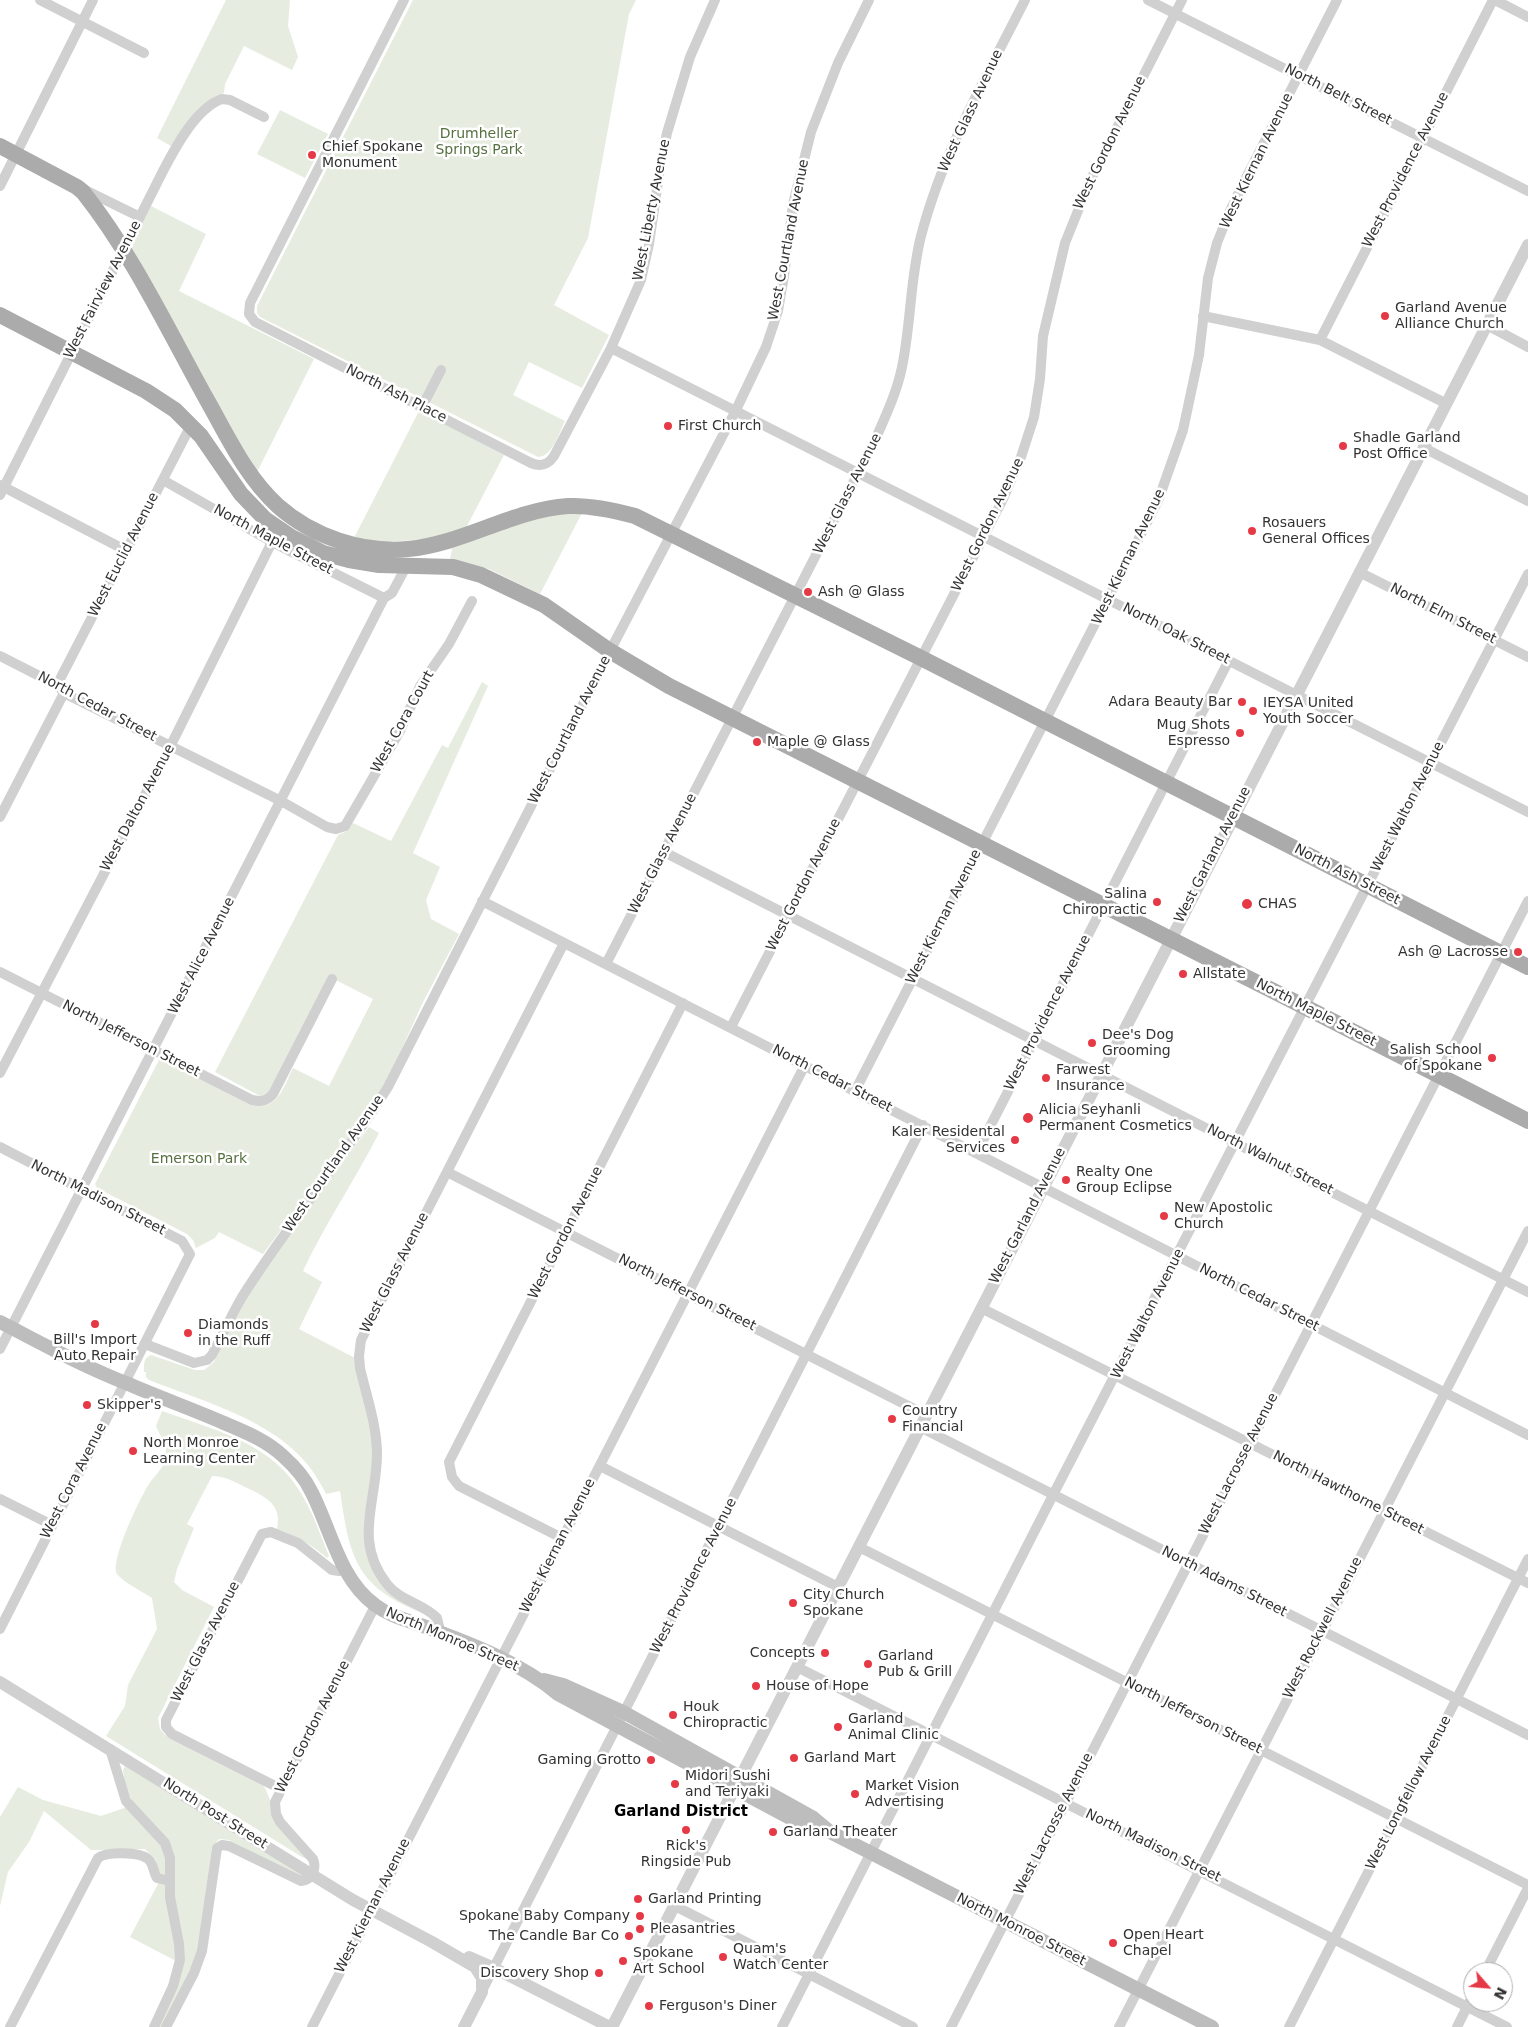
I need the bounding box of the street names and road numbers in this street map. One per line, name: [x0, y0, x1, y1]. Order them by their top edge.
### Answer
street label: West Glass Avenue: [935, 47, 1007, 175]
street label: North Belt Street: [1282, 61, 1394, 129]
street label: West Gordon Avenue: [1070, 73, 1150, 213]
street label: West Providence Avenue: [1359, 89, 1453, 251]
street label: West Kiernan Avenue: [1217, 90, 1297, 232]
street label: West Liberty Avenue: [630, 138, 674, 282]
street label: West Courtland Avenue: [765, 158, 813, 322]
street label: West Fairview Avenue: [61, 218, 145, 362]
street label: North Ash Place: [343, 361, 449, 427]
street label: West Glass Avenue: [810, 431, 886, 557]
street label: West Gordon Avenue: [948, 455, 1028, 595]
street label: West Kiernan Avenue: [1089, 486, 1169, 628]
street label: West Euclid Avenue: [85, 490, 163, 620]
street label: North Maple Street: [210, 501, 336, 579]
street label: North Elm Street: [1387, 580, 1499, 648]
street label: North Oak Street: [1119, 600, 1233, 668]
street label: West Courtland Avenue: [525, 653, 615, 807]
street label: West Cora Court: [368, 668, 438, 776]
street label: North Cedar Street: [35, 669, 159, 745]
street label: West Walton Avenue: [1368, 739, 1448, 875]
street label: West Dalton Avenue: [97, 742, 179, 874]
street label: West Garland Avenue: [1171, 784, 1255, 926]
street label: West Glass Avenue: [625, 791, 701, 917]
street label: West Gordon Avenue: [763, 816, 845, 954]
street label: North Ash Street: [1291, 841, 1403, 909]
street label: West Kiernan Avenue: [903, 847, 985, 987]
street label: West Alice Avenue: [165, 895, 239, 1017]
street label: West Providence Avenue: [1001, 932, 1095, 1094]
street label: North Maple Street: [1253, 975, 1379, 1051]
street label: North Jefferson Street: [59, 997, 203, 1081]
street label: North Cedar Street: [769, 1042, 895, 1116]
street label: West Courtland Avenue: [280, 1092, 388, 1236]
street label: North Walnut Street: [1204, 1121, 1336, 1199]
street label: West Garland Avenue: [986, 1145, 1070, 1287]
street label: North Madison Street: [28, 1157, 168, 1239]
street label: West Gordon Avenue: [525, 1164, 607, 1302]
street label: West Glass Avenue: [357, 1210, 433, 1336]
street label: West Walton Avenue: [1108, 1246, 1188, 1382]
street label: North Jefferson Street: [615, 1251, 759, 1335]
street label: North Cedar Street: [1196, 1261, 1322, 1335]
street label: West Lacrosse Avenue: [1196, 1390, 1282, 1538]
street label: West Cora Avenue: [37, 1420, 111, 1542]
street label: North Hawthorne Street: [1270, 1448, 1426, 1538]
street label: West Kiernan Avenue: [517, 1476, 599, 1616]
street label: West Providence Avenue: [647, 1495, 741, 1657]
street label: North Adams Street: [1159, 1543, 1289, 1621]
street label: West Rockwell Avenue: [1280, 1554, 1366, 1702]
street label: West Glass Avenue: [168, 1579, 244, 1705]
street label: North Monroe Street: [383, 1604, 521, 1676]
street label: West Gordon Avenue: [272, 1658, 354, 1796]
street label: North Jefferson Street: [1121, 1674, 1265, 1758]
street label: West Longfellow Avenue: [1363, 1713, 1455, 1873]
street label: West Lacrosse Avenue: [1011, 1750, 1097, 1898]
street label: North Post Street: [160, 1775, 270, 1853]
street label: North Madison Street: [1082, 1806, 1224, 1886]
street label: West Kiernan Avenue: [332, 1836, 414, 1976]
street label: North Monroe Street: [954, 1890, 1088, 1970]

